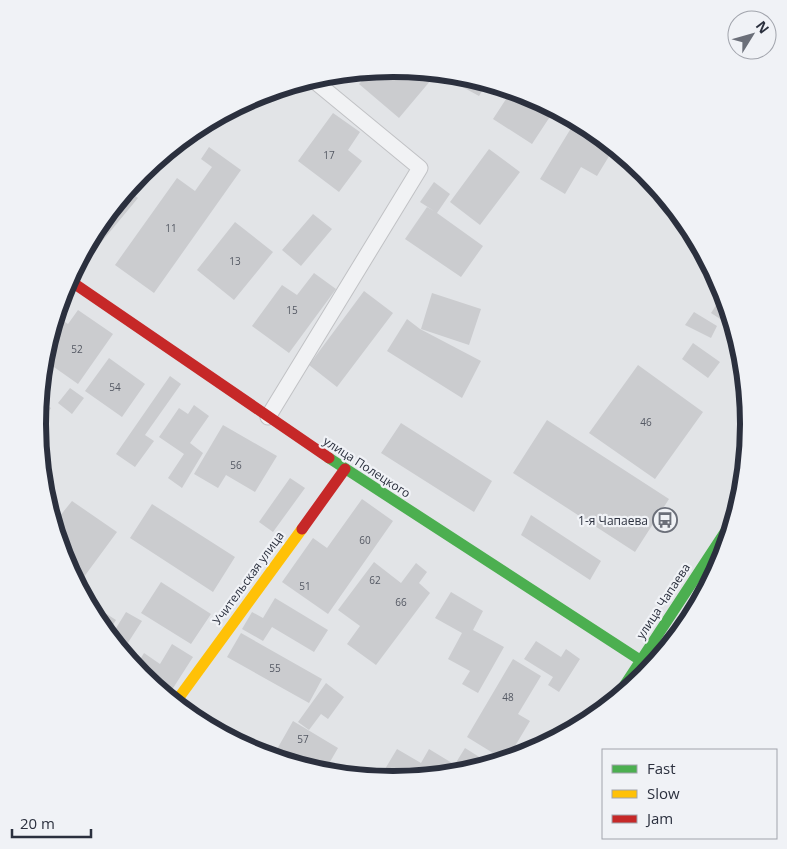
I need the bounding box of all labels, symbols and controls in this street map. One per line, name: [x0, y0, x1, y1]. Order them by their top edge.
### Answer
north arrow: [727, 10, 777, 60]
text: N: [752, 17, 774, 37]
house number: 17: [323, 148, 335, 162]
house number: 11: [165, 221, 177, 235]
house number: 13: [229, 254, 241, 268]
house number: 15: [286, 303, 298, 317]
house number: 52: [71, 342, 83, 356]
house number: 54: [109, 380, 121, 394]
house number: 46: [640, 415, 652, 429]
street label: улица Полецкого: [320, 432, 414, 502]
house number: 56: [230, 458, 242, 472]
bus stop icon: 1-я Чапаева: [652, 507, 678, 533]
place label: 1-я Чапаева: [578, 512, 648, 529]
street label: Учительская улица: [208, 528, 288, 628]
house number: 60: [359, 533, 371, 547]
street label: улица Чапаева: [632, 560, 694, 642]
house number: 62: [369, 573, 381, 587]
house number: 51: [299, 579, 311, 593]
house number: 66: [395, 595, 407, 609]
house number: 55: [269, 661, 281, 675]
house number: 48: [502, 690, 514, 704]
house number: 57: [297, 732, 309, 746]
legend: [602, 749, 777, 839]
text: Fast: [647, 758, 676, 778]
text: Slow: [647, 783, 680, 803]
scale bar: [12, 806, 91, 838]
text: Jam: [645, 808, 673, 828]
text: 20 m: [20, 813, 55, 833]

